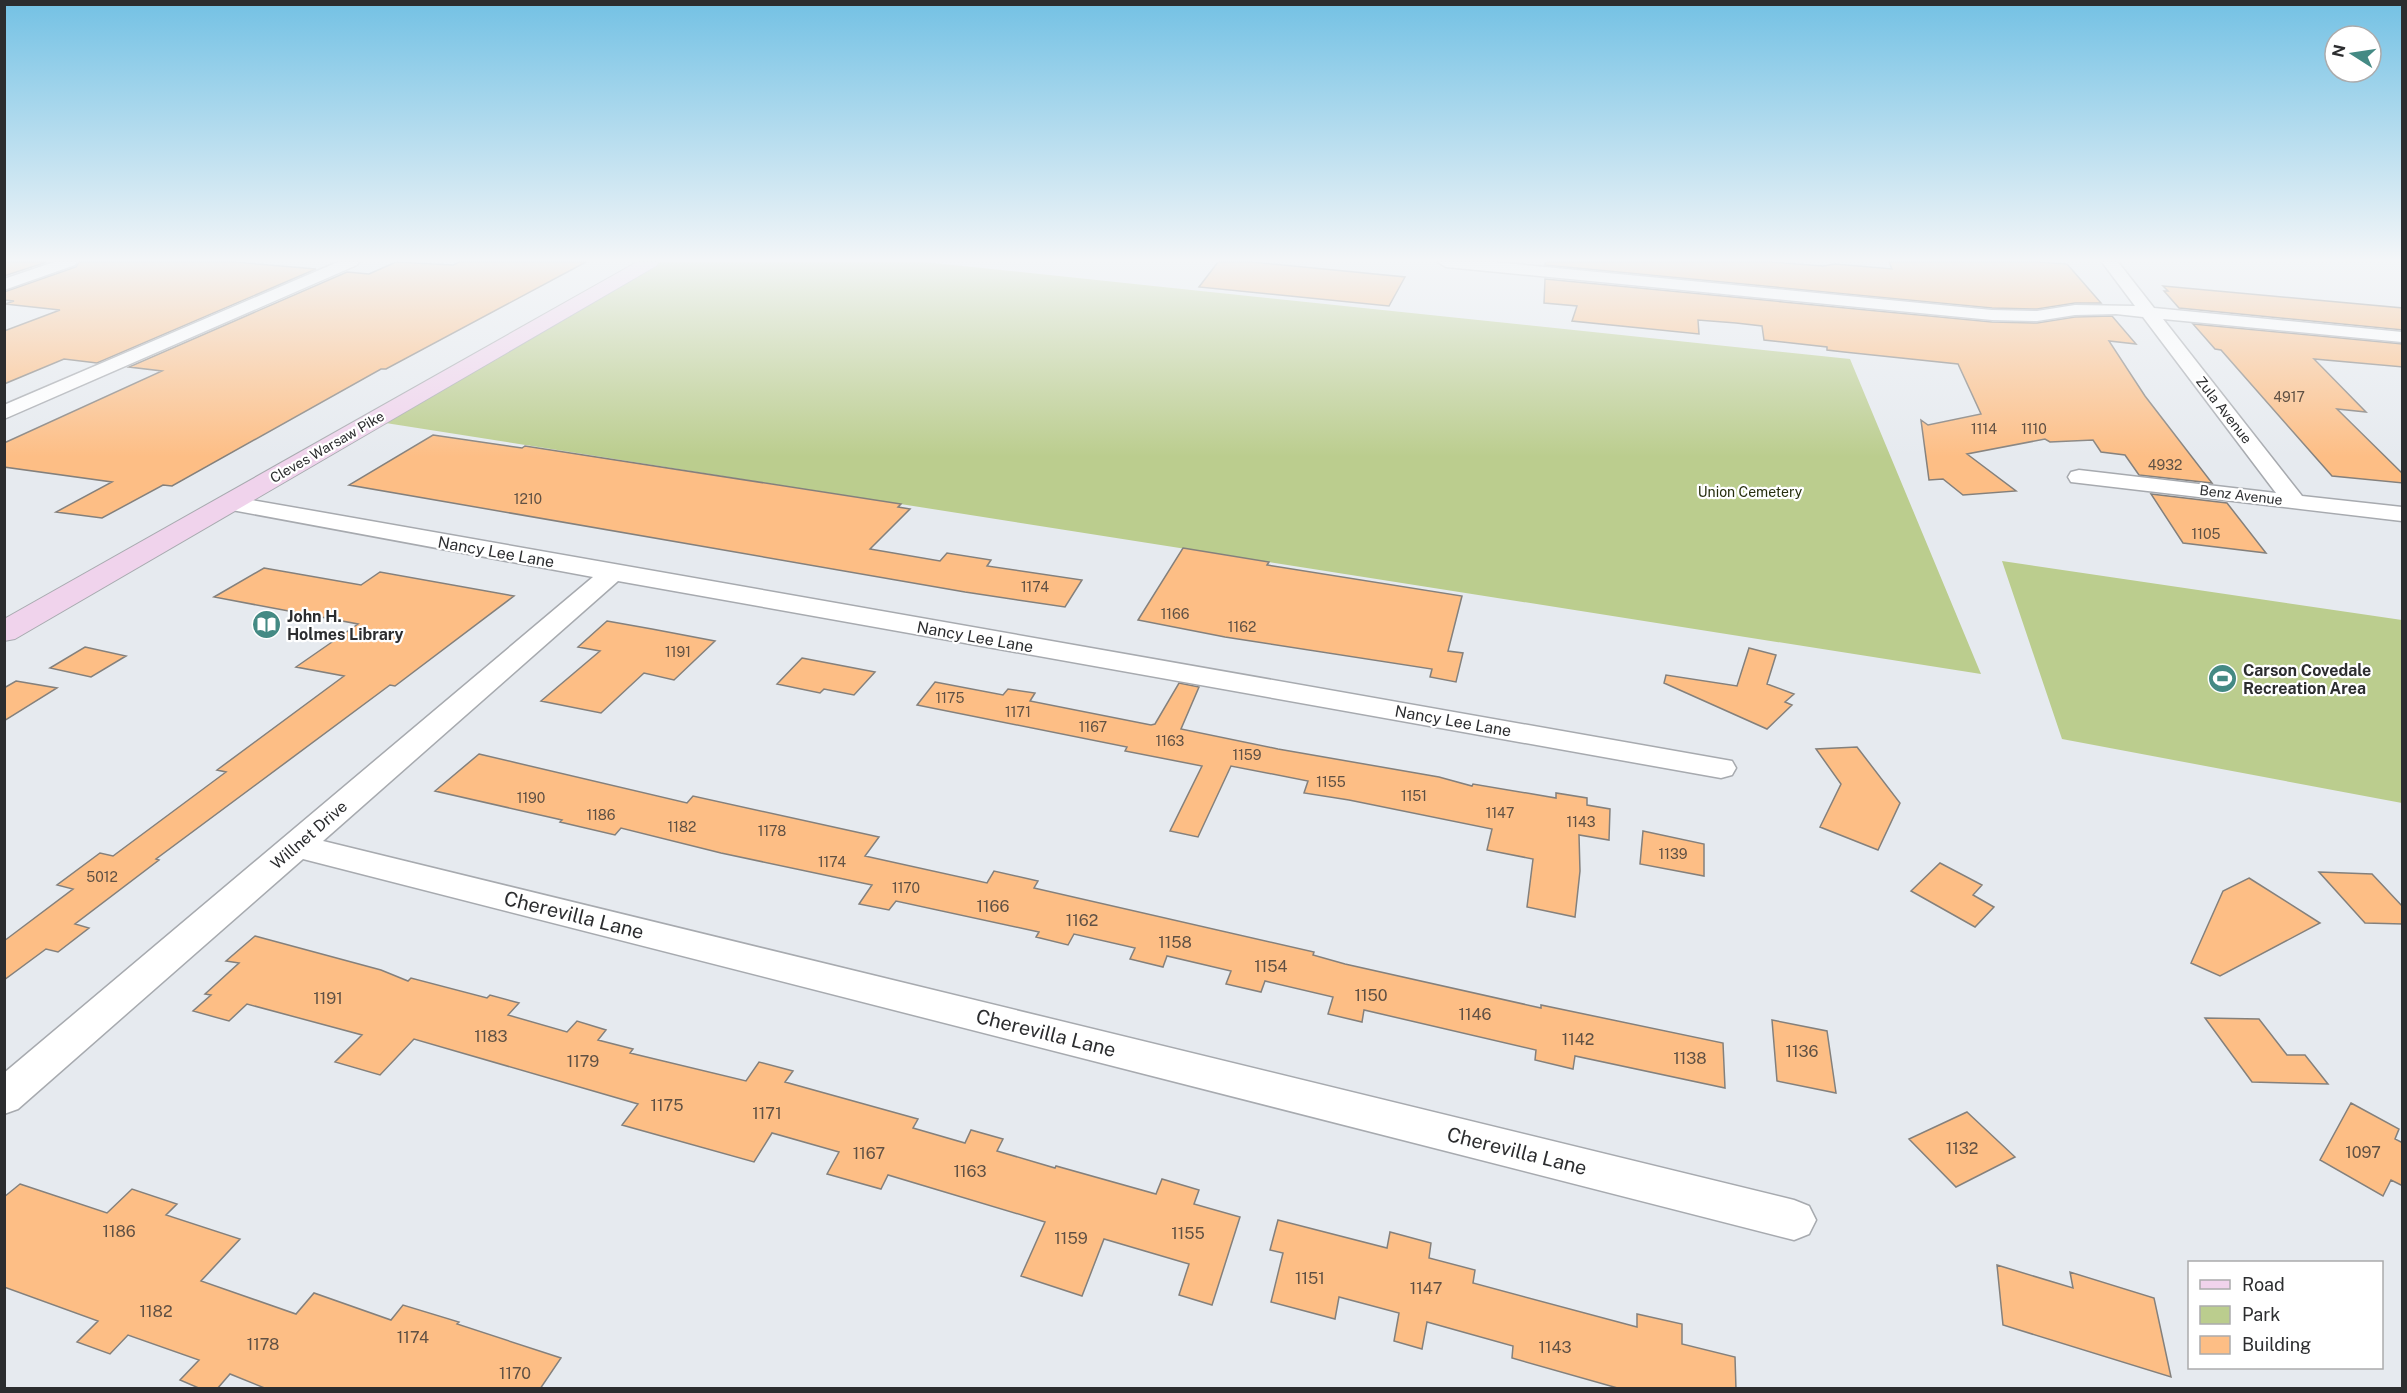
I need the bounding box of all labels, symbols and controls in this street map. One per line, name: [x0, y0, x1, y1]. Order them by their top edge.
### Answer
north arrow: [2323, 24, 2383, 84]
text: N: [2328, 43, 2349, 59]
street label: Zula Avenue: [2193, 373, 2255, 447]
house number: 4917: [2273, 389, 2305, 405]
street label: Cleves Warsaw Pike: [267, 408, 387, 486]
house number: 1114: [1971, 421, 1997, 437]
house number: 1110: [2021, 421, 2047, 437]
house number: 4932: [2148, 457, 2182, 473]
street label: Benz Avenue: [2199, 482, 2284, 508]
park label: Union Cemetery: [1698, 484, 1803, 500]
house number: 1210: [514, 491, 542, 507]
house number: 1105: [2192, 526, 2220, 542]
street label: Nancy Lee Lane: [436, 532, 556, 572]
house number: 1174: [1021, 579, 1049, 595]
house number: 1166: [1161, 606, 1190, 622]
place label: John H. Holmes Library: [287, 607, 404, 644]
library icon: John H. Holmes Library: [250, 609, 282, 641]
street label: Nancy Lee Lane: [915, 617, 1035, 657]
house number: 1162: [1228, 619, 1256, 635]
house number: 1191: [665, 644, 691, 660]
place label: Carson Covedale Recreation Area: [2243, 661, 2371, 698]
sports icon: Carson Covedale Recreation Area: [2206, 663, 2238, 695]
house number: 1175: [936, 690, 964, 706]
street label: Nancy Lee Lane: [1393, 701, 1513, 741]
house number: 1171: [1005, 704, 1031, 720]
house number: 1167: [1079, 719, 1107, 735]
house number: 1163: [1156, 733, 1185, 749]
house number: 1159: [1232, 747, 1262, 763]
house number: 1155: [1316, 774, 1346, 790]
house number: 1151: [1401, 788, 1427, 804]
house number: 1190: [517, 790, 545, 806]
street label: Willnet Drive: [267, 797, 351, 873]
house number: 1147: [1486, 805, 1514, 821]
house number: 1186: [586, 807, 616, 823]
house number: 1143: [1566, 814, 1596, 830]
house number: 1182: [668, 819, 696, 835]
house number: 1178: [758, 823, 786, 839]
house number: 1139: [1659, 846, 1688, 862]
house number: 1174: [818, 854, 846, 870]
house number: 5012: [86, 869, 118, 885]
house number: 1170: [892, 880, 920, 896]
street label: Cherevilla Lane: [502, 886, 646, 944]
house number: 1166: [977, 897, 1009, 916]
house number: 1162: [1066, 911, 1098, 930]
house number: 1158: [1158, 933, 1192, 952]
house number: 1154: [1254, 957, 1288, 976]
house number: 1150: [1354, 986, 1388, 1005]
house number: 1191: [313, 989, 343, 1008]
street label: Cherevilla Lane: [974, 1004, 1118, 1062]
house number: 1146: [1458, 1005, 1492, 1024]
house number: 1183: [474, 1027, 508, 1046]
house number: 1142: [1562, 1030, 1594, 1049]
house number: 1136: [1786, 1042, 1819, 1061]
house number: 1138: [1673, 1049, 1707, 1068]
house number: 1179: [567, 1052, 599, 1071]
house number: 1175: [651, 1096, 683, 1115]
house number: 1171: [752, 1104, 782, 1123]
street label: Cherevilla Lane: [1445, 1122, 1589, 1180]
house number: 1132: [1946, 1139, 1978, 1158]
house number: 1097: [2345, 1143, 2381, 1162]
house number: 1167: [853, 1144, 885, 1163]
house number: 1163: [954, 1162, 986, 1181]
house number: 1186: [102, 1222, 136, 1241]
house number: 1155: [1171, 1224, 1205, 1243]
house number: 1159: [1054, 1229, 1088, 1248]
legend: [2188, 1261, 2383, 1369]
house number: 1151: [1295, 1269, 1325, 1288]
text: Road: [2242, 1274, 2285, 1295]
house number: 1147: [1410, 1279, 1442, 1298]
house number: 1182: [140, 1302, 172, 1321]
text: Park: [2242, 1304, 2280, 1325]
house number: 1174: [397, 1328, 429, 1347]
text: Building: [2242, 1334, 2311, 1355]
house number: 1178: [247, 1335, 279, 1354]
house number: 1143: [1538, 1338, 1572, 1357]
house number: 1170: [499, 1364, 531, 1383]

